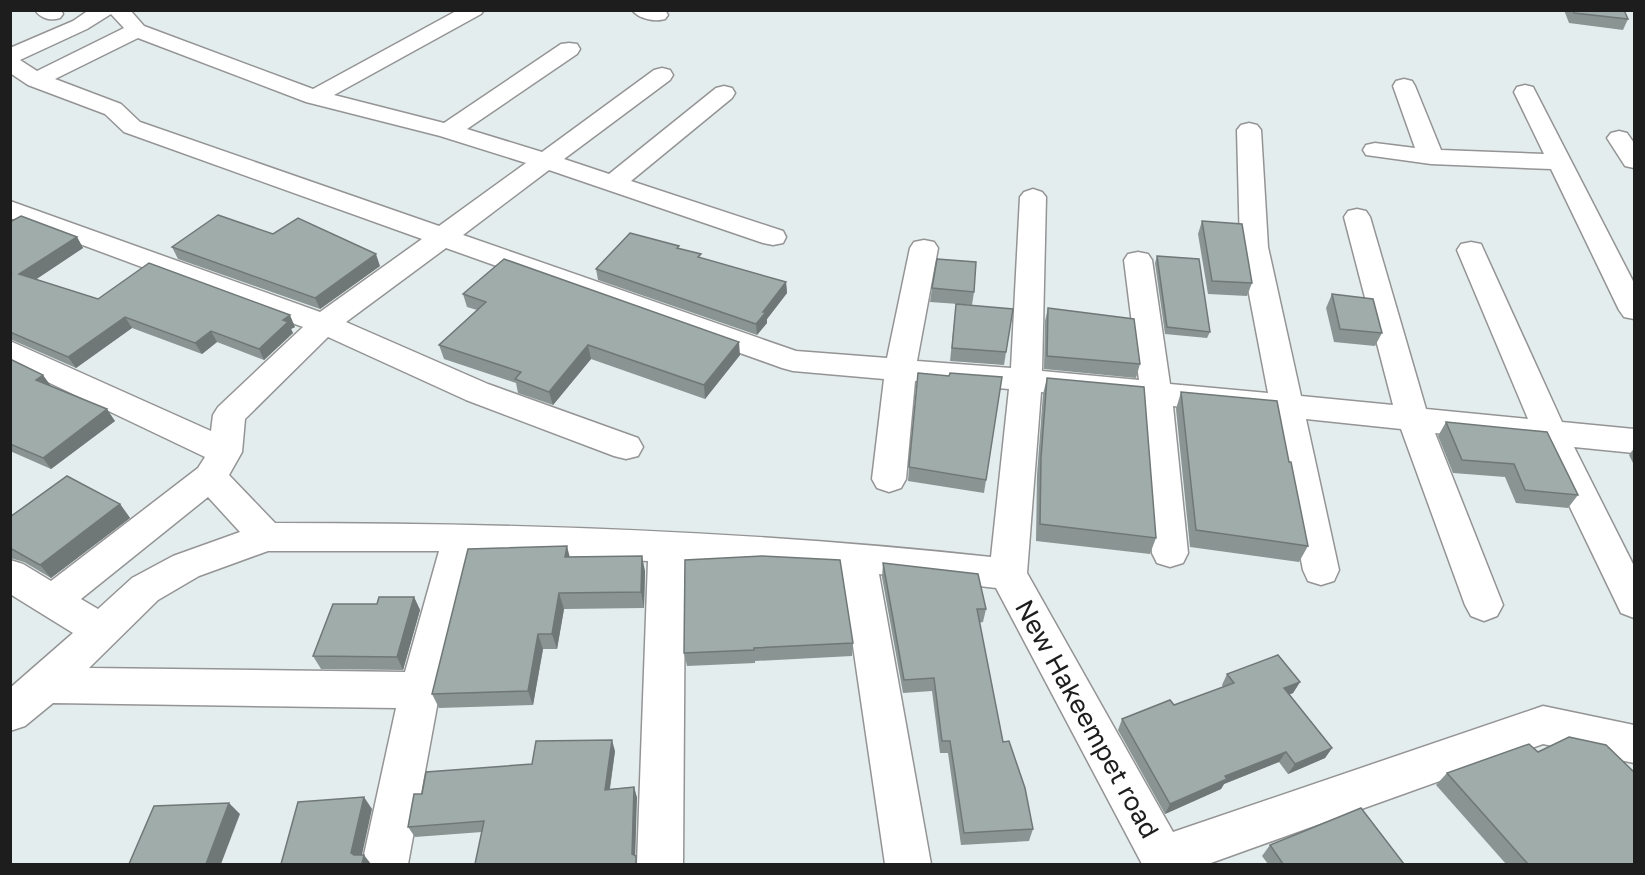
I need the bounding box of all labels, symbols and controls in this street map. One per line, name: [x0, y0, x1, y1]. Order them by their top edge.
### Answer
street label: New Hakeempet road: [1009, 594, 1166, 843]

